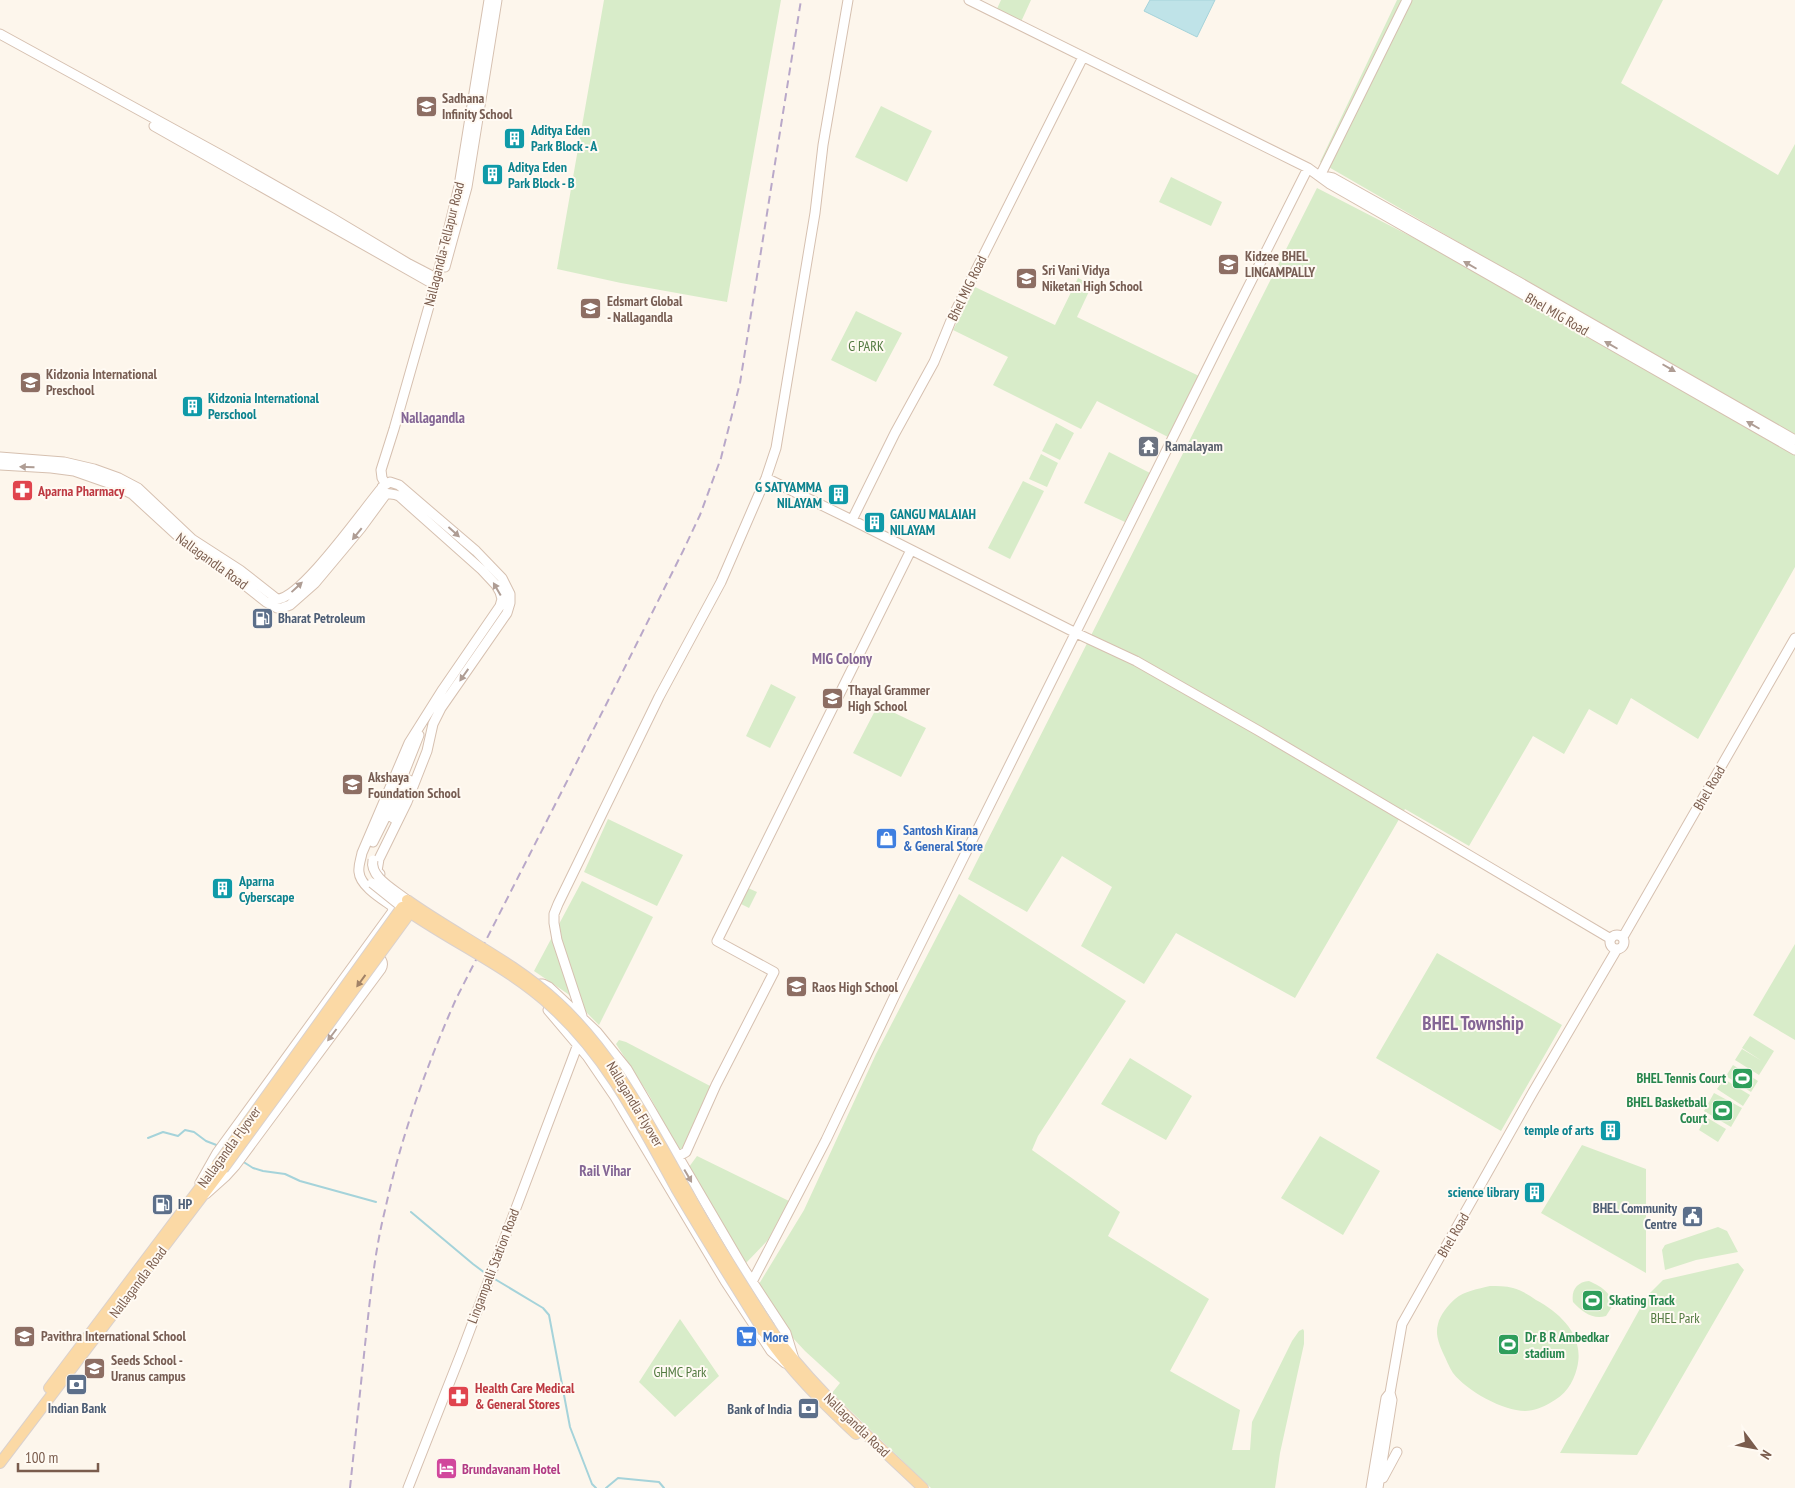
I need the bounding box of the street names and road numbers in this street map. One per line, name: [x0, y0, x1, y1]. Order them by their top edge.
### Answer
street label: Nallagandla-Tellapur Road: [420, 180, 468, 308]
street label: Bhel MIG Road: [943, 252, 991, 324]
street label: Bhel MIG Road: [1522, 289, 1592, 339]
street label: Nallagandla Road: [172, 529, 252, 593]
street label: Bhel Road: [1689, 762, 1729, 814]
street label: Nallagandla Flyover: [603, 1058, 668, 1150]
street label: Nallagandla Flyover: [193, 1103, 265, 1191]
street label: Lingampalli Station Road: [463, 1206, 523, 1326]
street label: Bhel Road: [1433, 1209, 1473, 1261]
street label: Nallagandla Road: [105, 1243, 171, 1321]
street label: Nallagandla Road: [820, 1389, 894, 1461]

